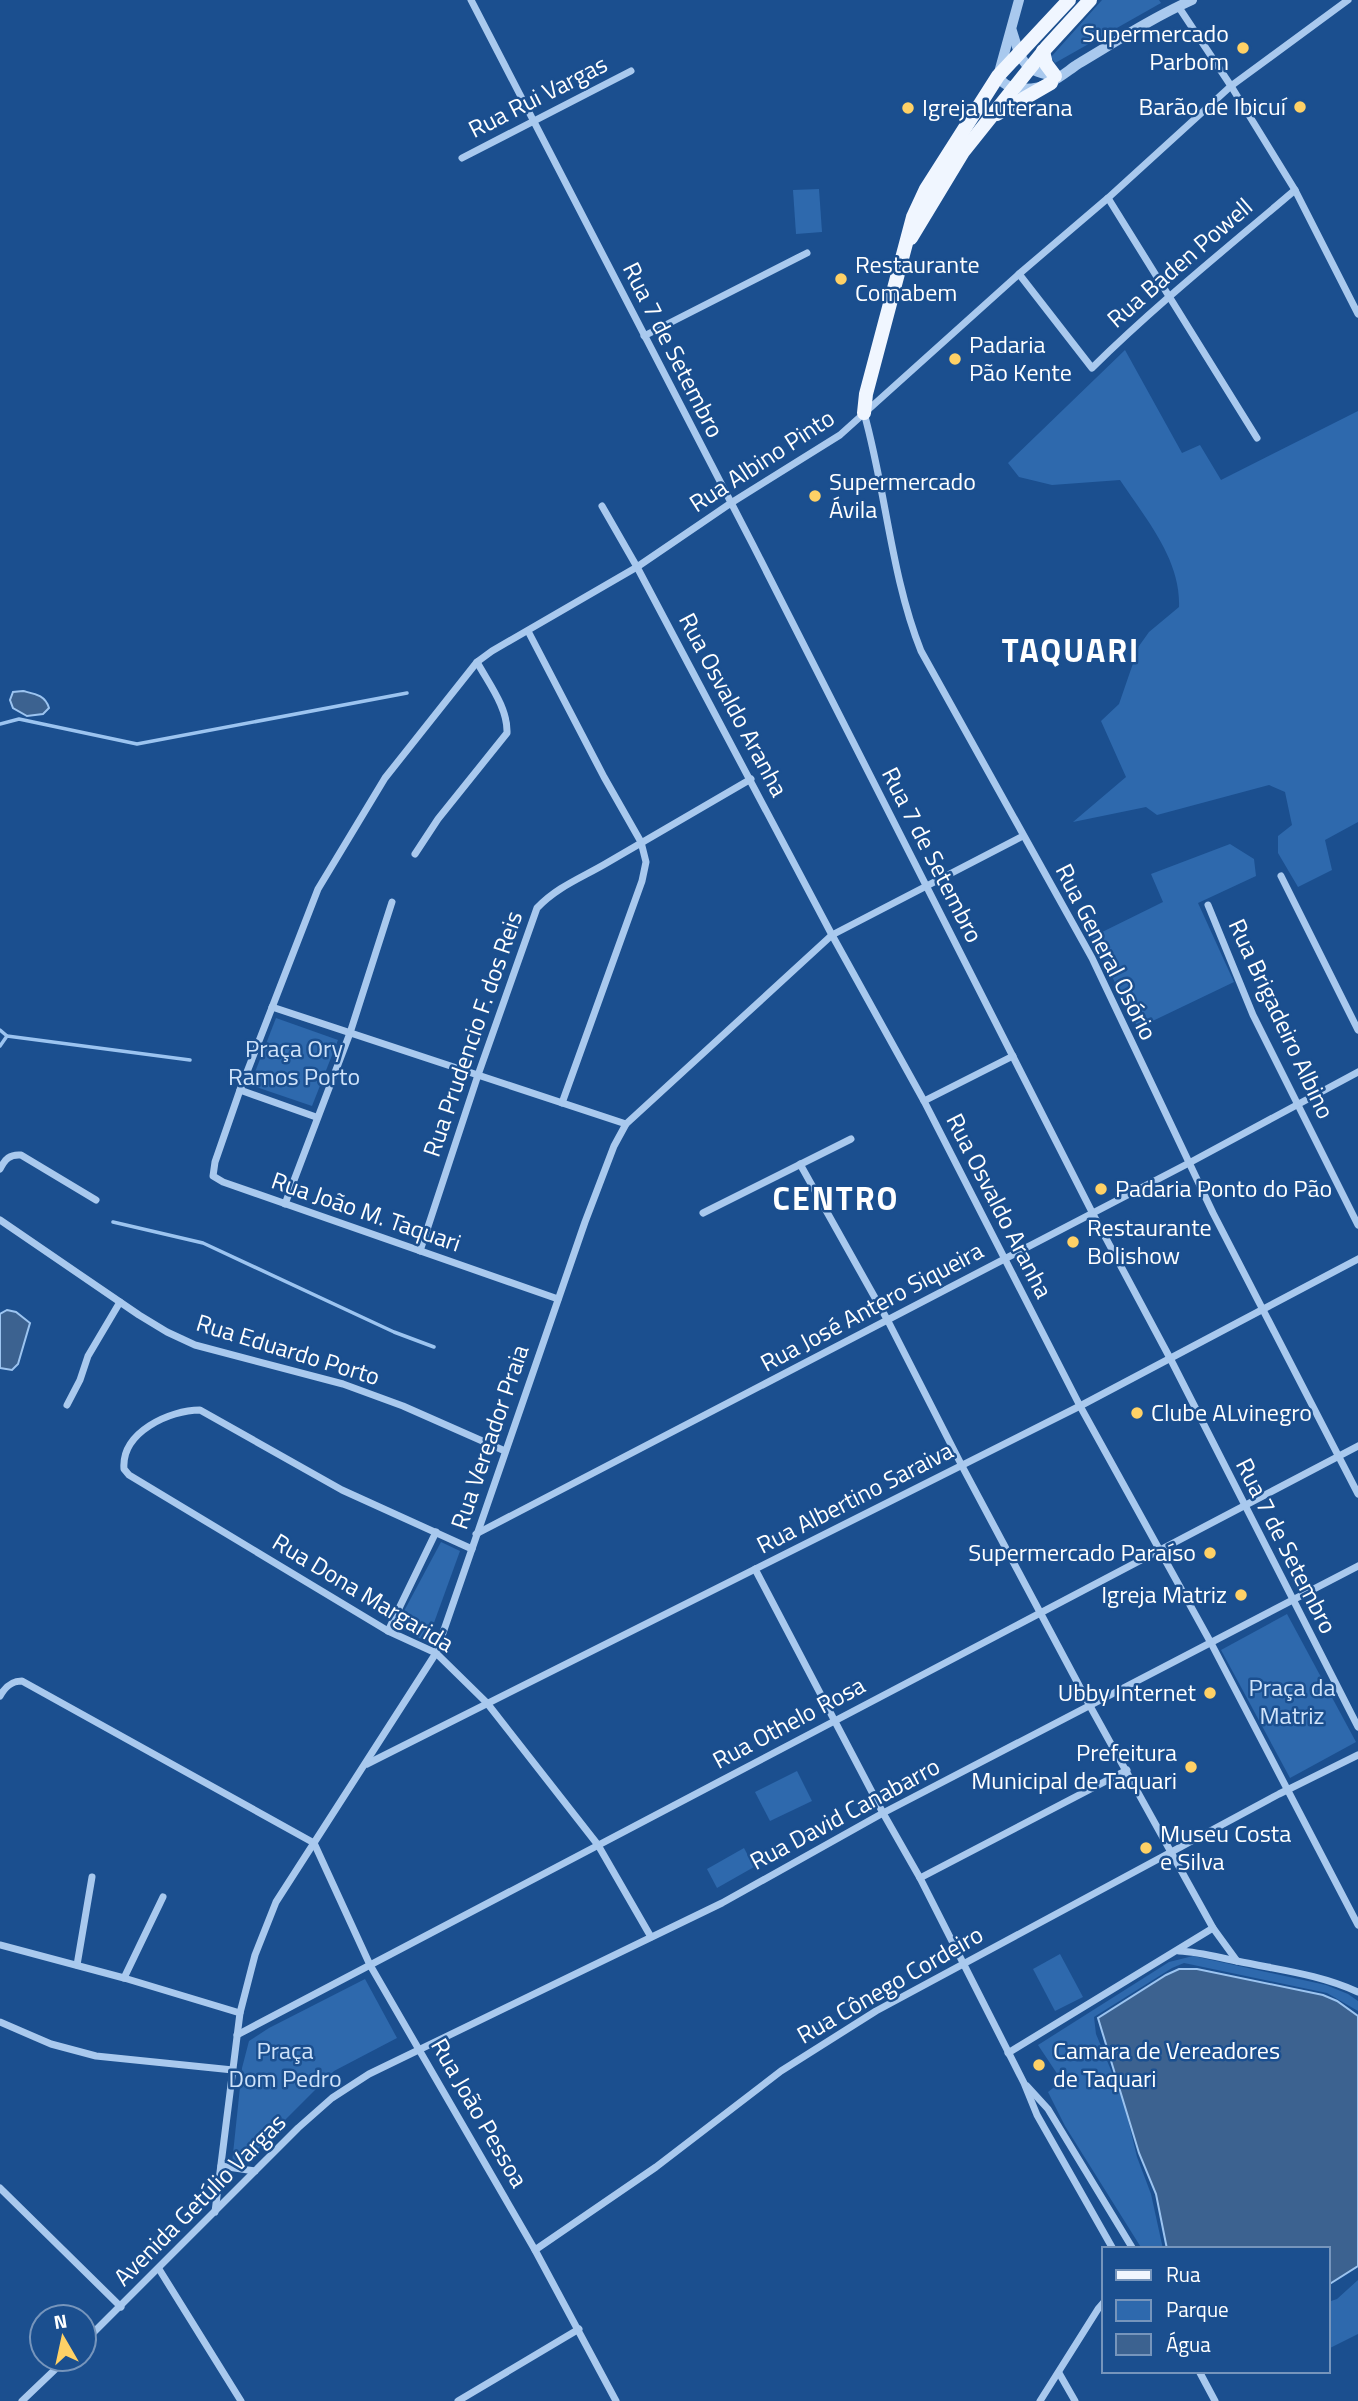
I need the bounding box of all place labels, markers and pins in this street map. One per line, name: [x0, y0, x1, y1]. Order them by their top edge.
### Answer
place label: Supermercado Parbom: [1082, 15, 1229, 79]
marker: Supermercado Parbom: [1235, 40, 1251, 56]
place label: Barão de Ibicuí: [1139, 88, 1288, 124]
place label: Igreja Luterana: [922, 89, 1073, 125]
marker: Barão de Ibicuí: [1292, 99, 1308, 115]
marker: Igreja Luterana: [900, 100, 916, 116]
place label: Restaurante Comabem: [855, 246, 980, 310]
marker: Restaurante Comabem: [833, 271, 849, 287]
place label: Padaria Pão Kente: [969, 326, 1072, 390]
marker: Padaria Pão Kente: [947, 351, 963, 367]
place label: Supermercado Ávila: [829, 463, 976, 527]
marker: Supermercado Ávila: [807, 488, 823, 504]
place label: Padaria Ponto do Pão: [1115, 1170, 1332, 1206]
marker: Padaria Ponto do Pão: [1093, 1181, 1109, 1197]
place label: Restaurante Bolishow: [1087, 1209, 1212, 1273]
marker: Restaurante Bolishow: [1065, 1234, 1081, 1250]
place label: Clube ALvinegro: [1151, 1394, 1312, 1430]
marker: Clube ALvinegro: [1129, 1405, 1145, 1421]
place label: Supermercado Paraíso: [968, 1534, 1196, 1570]
marker: Supermercado Paraíso: [1202, 1545, 1218, 1561]
place label: Igreja Matriz: [1101, 1576, 1227, 1612]
marker: Igreja Matriz: [1233, 1587, 1249, 1603]
place label: Ubby Internet: [1058, 1674, 1197, 1710]
marker: Ubby Internet: [1202, 1685, 1218, 1701]
place label: Prefeitura Municipal de Taquari: [971, 1734, 1177, 1798]
marker: Prefeitura Municipal de Taquari: [1183, 1759, 1199, 1775]
place label: Museu Costa e Silva: [1160, 1815, 1291, 1879]
marker: Museu Costa e Silva: [1138, 1840, 1154, 1856]
place label: Camara de Vereadores de Taquari: [1053, 2032, 1280, 2096]
marker: Camara de Vereadores de Taquari: [1031, 2057, 1047, 2073]

